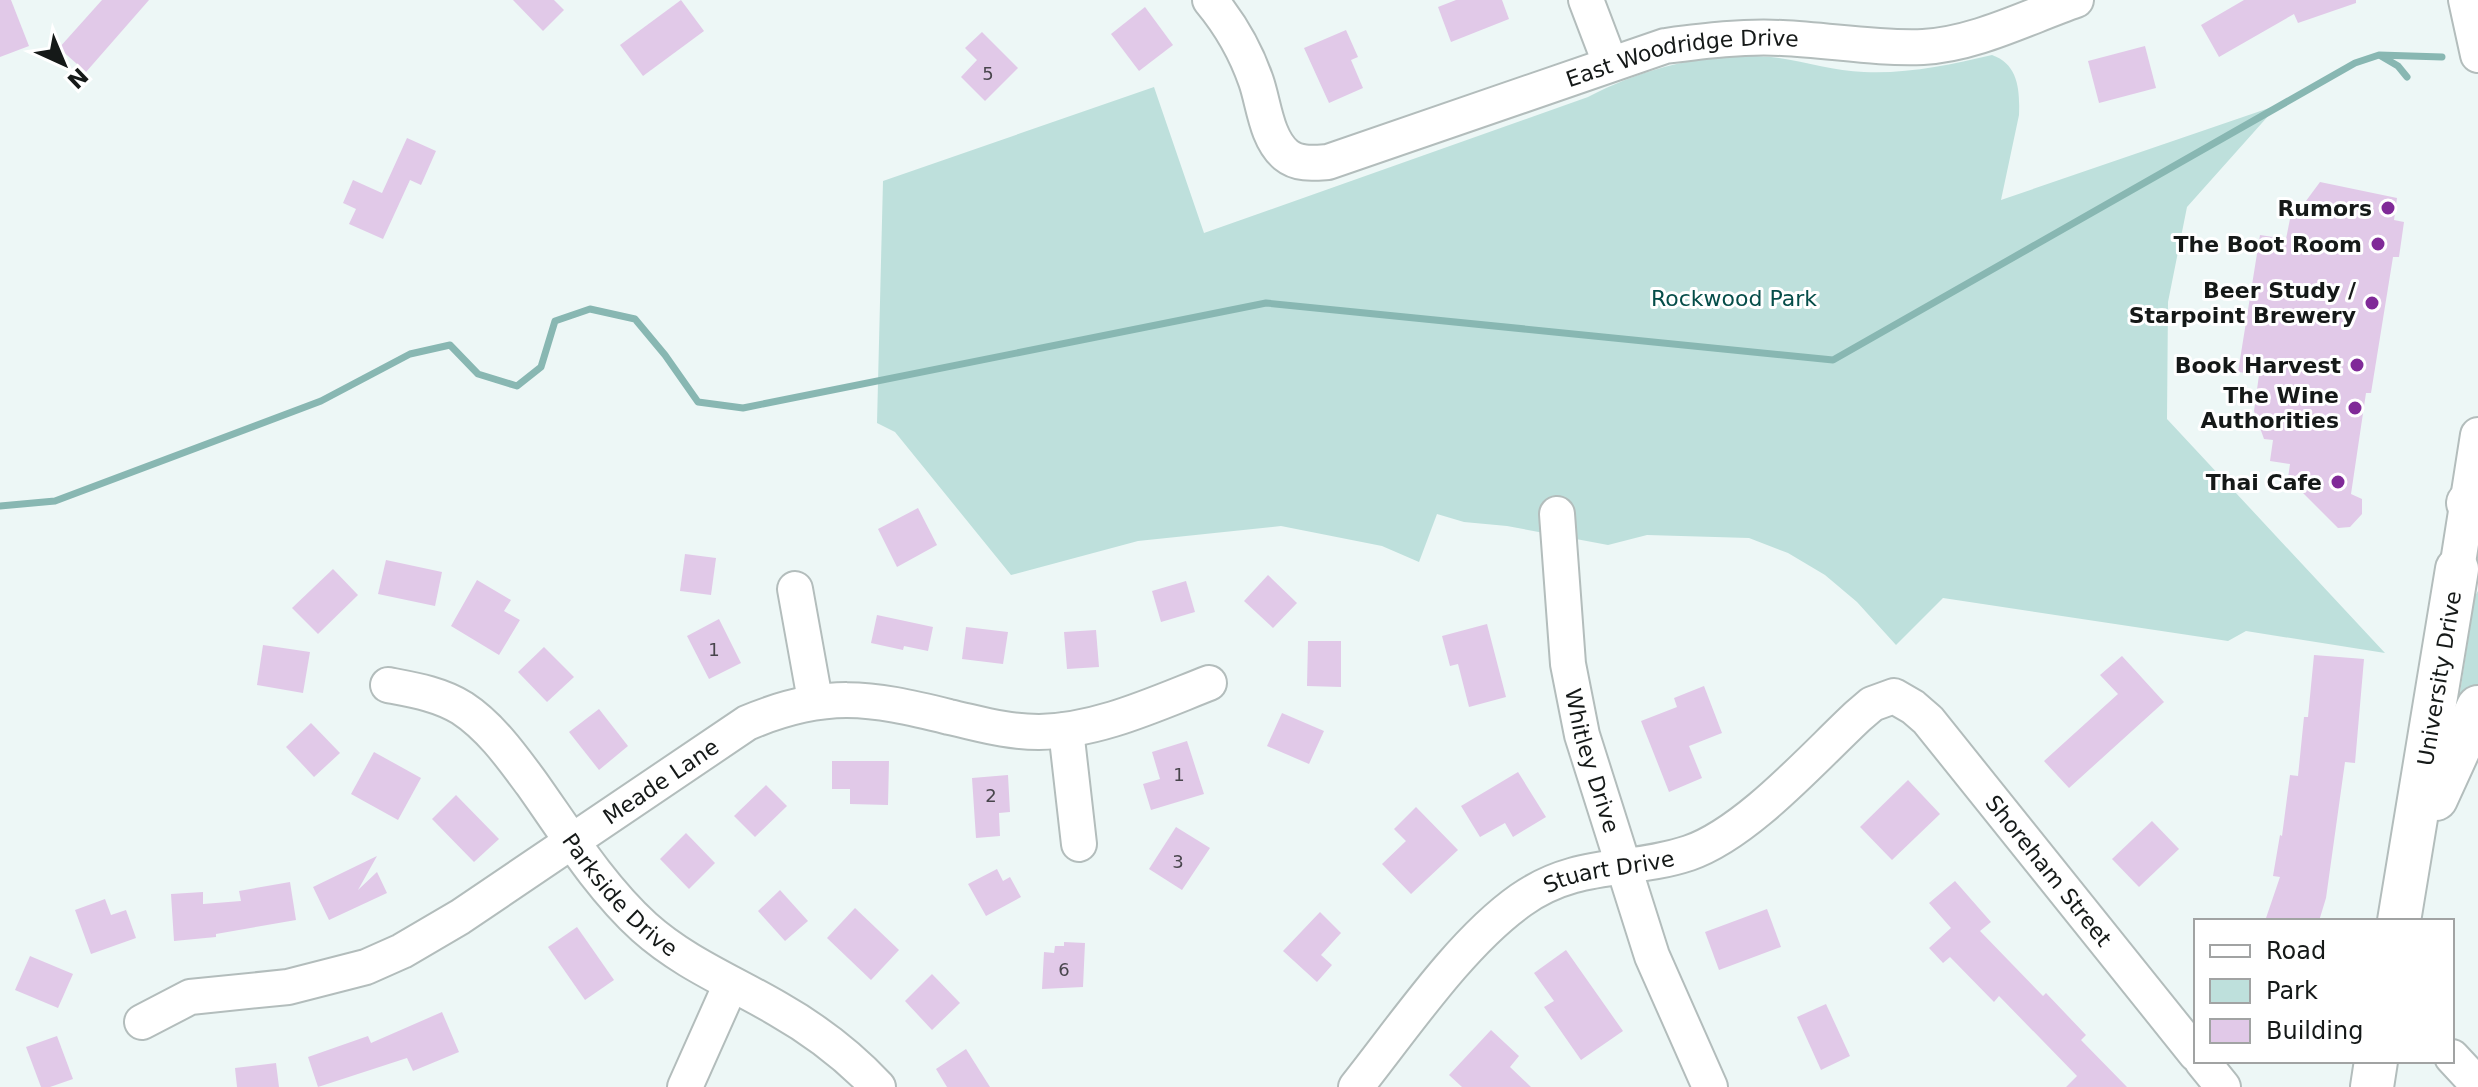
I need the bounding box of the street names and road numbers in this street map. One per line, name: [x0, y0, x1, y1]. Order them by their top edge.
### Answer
street label: East Woodridge Drive: [1563, 25, 1800, 92]
street label: University Drive: [2412, 589, 2466, 768]
street label: Whitley Drive: [1561, 686, 1625, 836]
street label: Meade Lane: [598, 734, 723, 829]
street label: Shoreham Street: [1981, 790, 2117, 951]
street label: Parkside Drive: [558, 828, 682, 961]
street label: Stuart Drive: [1539, 845, 1677, 898]

